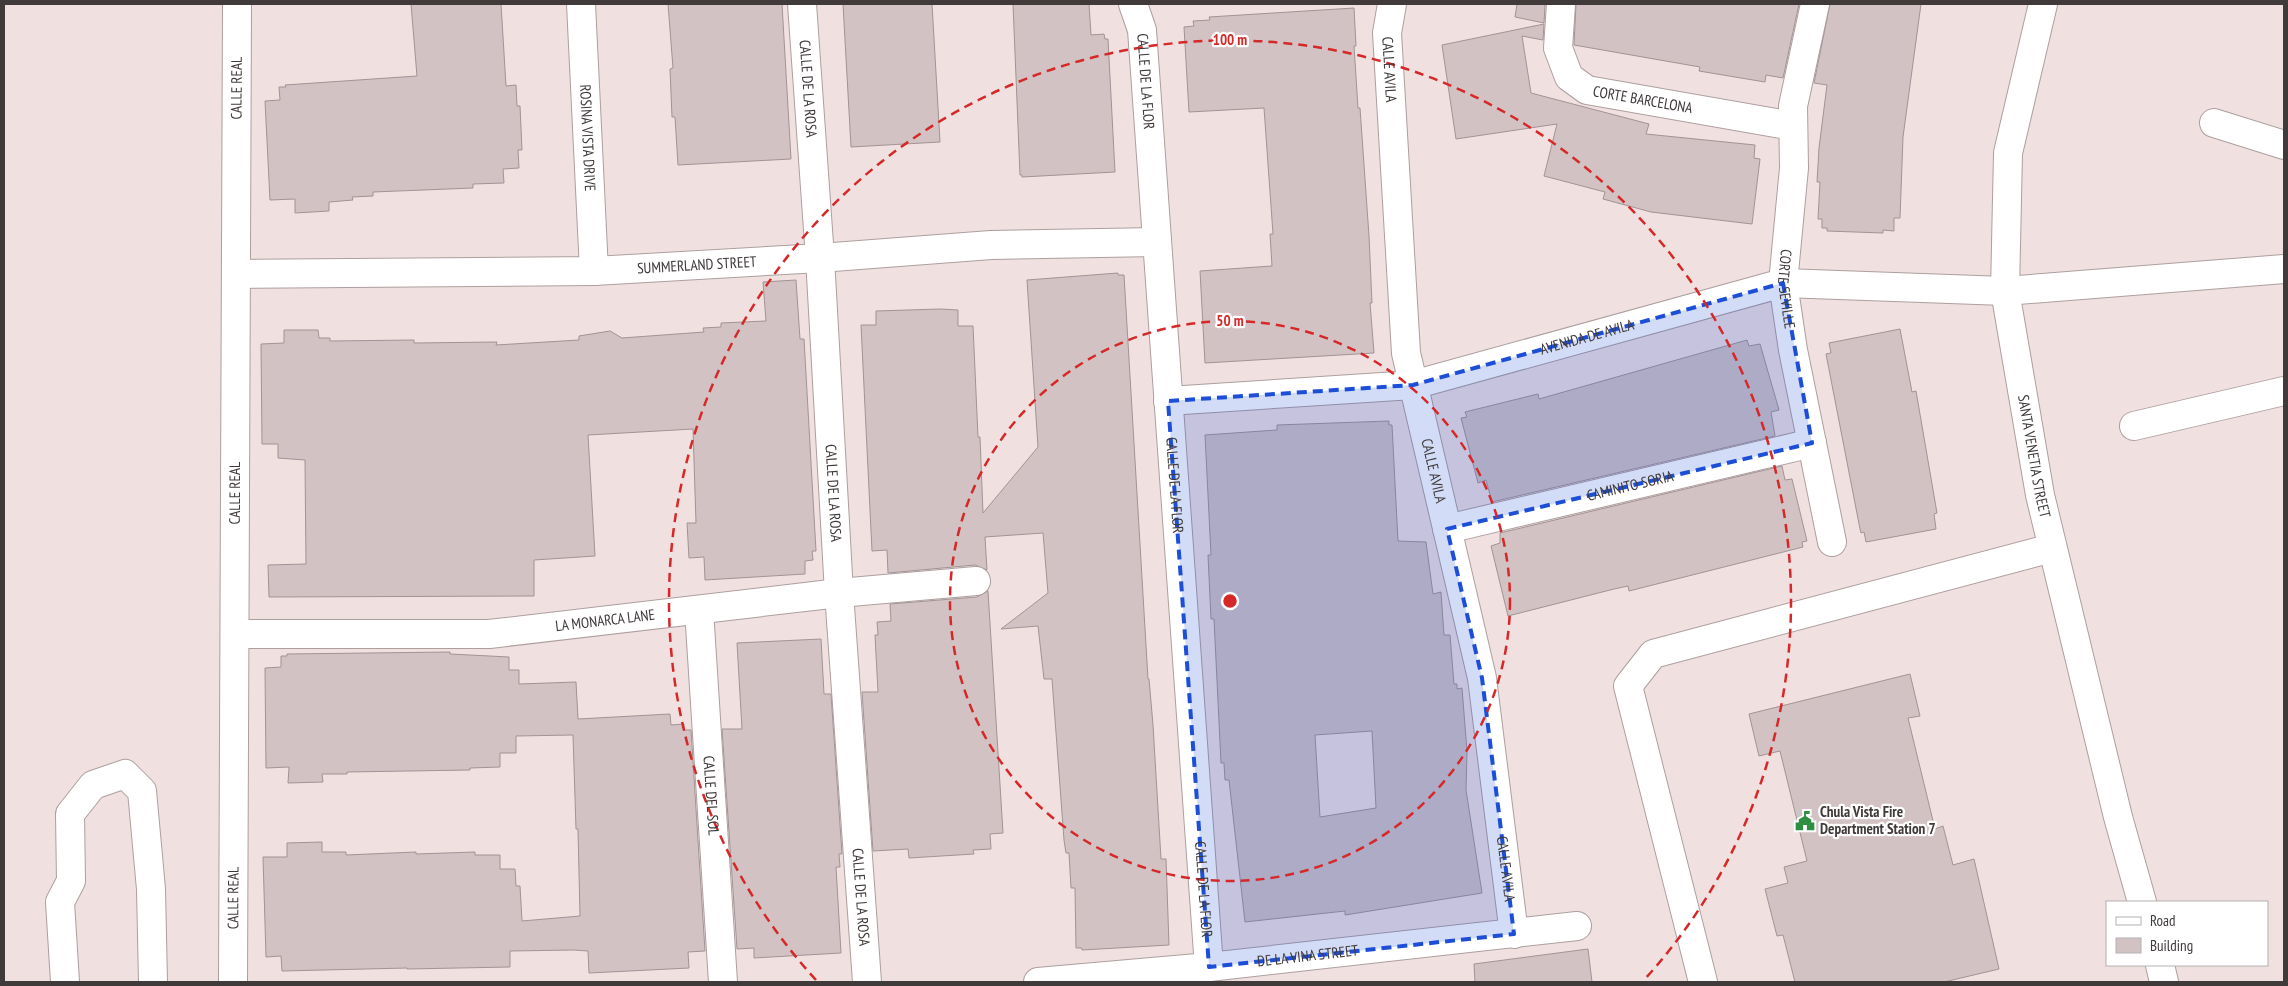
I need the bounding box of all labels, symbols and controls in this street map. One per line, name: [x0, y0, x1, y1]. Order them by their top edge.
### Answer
text: 100 m: [1213, 30, 1247, 49]
street label: CALLE DE LA FLOR: [1133, 33, 1159, 130]
street label: CALLE AVILA: [1378, 36, 1401, 104]
street label: CALLE DE LA ROSA: [796, 39, 822, 139]
street label: CALLE REAL: [227, 56, 246, 119]
street label: CORTE BARCELONA: [1592, 81, 1695, 117]
street label: ROSINA VISTA DRIVE: [576, 84, 600, 192]
street label: CORTE SEVILLE: [1774, 248, 1800, 330]
street label: SUMMERLAND STREET: [637, 252, 757, 278]
text: 50 m: [1216, 311, 1244, 330]
street label: AVENIDA DE AVILA: [1538, 314, 1637, 359]
street label: SANTA VENETIA STREET: [2014, 393, 2055, 520]
street label: CALLE DE LA FLOR: [1162, 437, 1188, 534]
street label: CALLE AVILA: [1417, 437, 1451, 506]
street label: CALLE DE LA ROSA: [822, 444, 846, 543]
street label: CALLE REAL: [225, 461, 244, 524]
street label: CAMINITO SORIA: [1585, 466, 1676, 505]
centre of rings: [1221, 592, 1239, 610]
street label: LA MONARCA LANE: [554, 605, 656, 635]
street label: CALLE DEL SOL: [699, 755, 724, 837]
place label: Chula Vista Fire Department Station 7: [1820, 802, 1936, 838]
public building icon: Chula Vista Fire Department Station 7: [1794, 810, 1816, 832]
street label: CALLE AVILA: [1493, 835, 1520, 903]
street label: CALLE DE LA FLOR: [1191, 841, 1217, 938]
street label: CALLE DE LA ROSA: [848, 847, 874, 947]
street label: CALLE REAL: [223, 866, 242, 929]
legend: [2106, 901, 2268, 966]
text: Road: [2150, 911, 2176, 930]
text: Building: [2150, 936, 2193, 955]
street label: DE LA VINA STREET: [1256, 940, 1359, 971]

